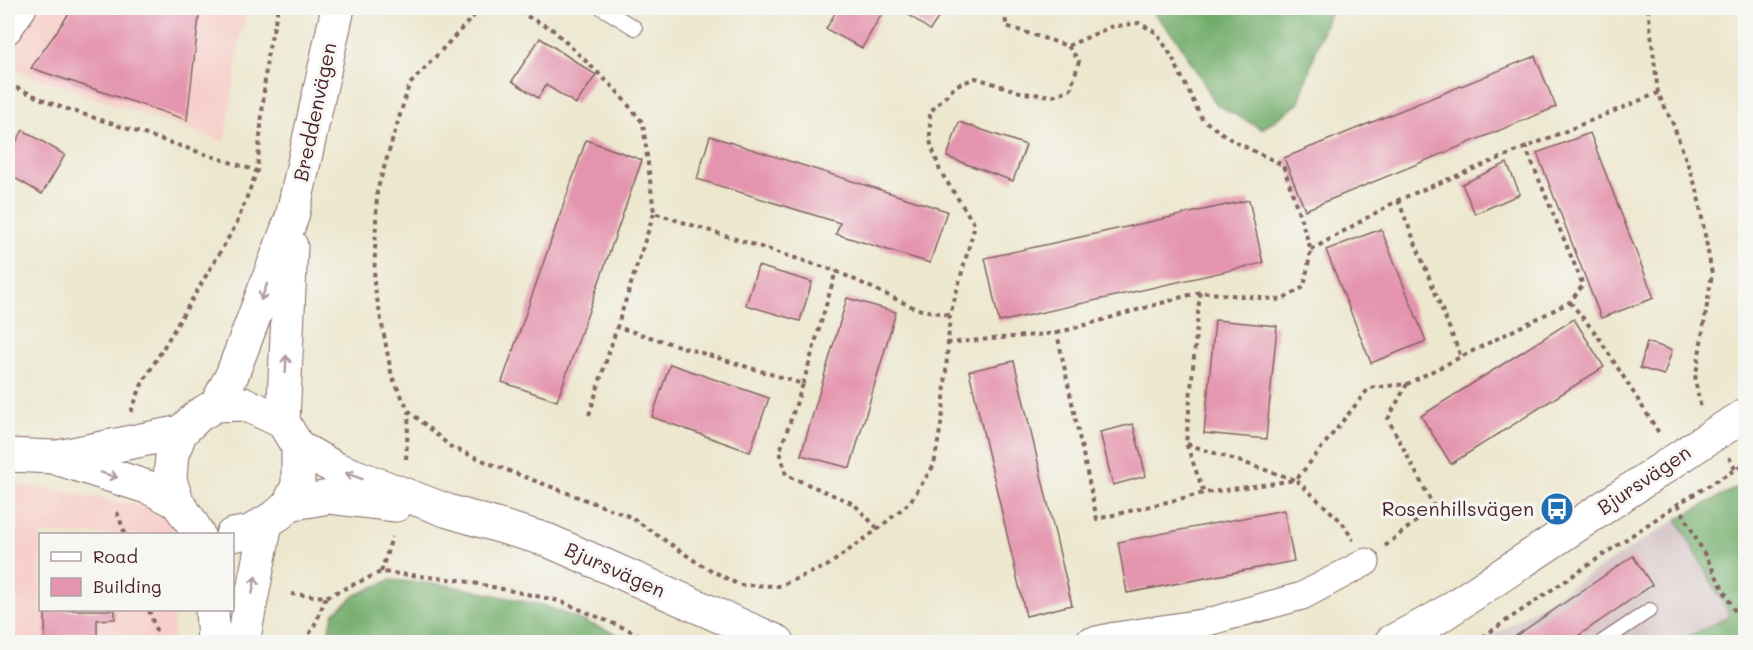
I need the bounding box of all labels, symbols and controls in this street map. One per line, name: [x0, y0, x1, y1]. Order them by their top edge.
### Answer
street label: Breddenvägen: [287, 40, 341, 183]
one-way arrow: [257, 282, 268, 300]
one-way arrow: [280, 354, 291, 374]
street label: Bjursvägen: [1592, 438, 1695, 520]
one-way arrow: [345, 469, 364, 480]
one-way arrow: [99, 470, 118, 481]
bus stop icon: Rosenhillsvägen: [1539, 491, 1575, 527]
place label: Rosenhillsvägen: [1382, 495, 1534, 521]
legend: [39, 533, 234, 611]
street label: Bjursvägen: [561, 535, 670, 603]
text: Road: [93, 544, 138, 568]
text: Building: [93, 574, 161, 598]
one-way arrow: [249, 576, 260, 595]

